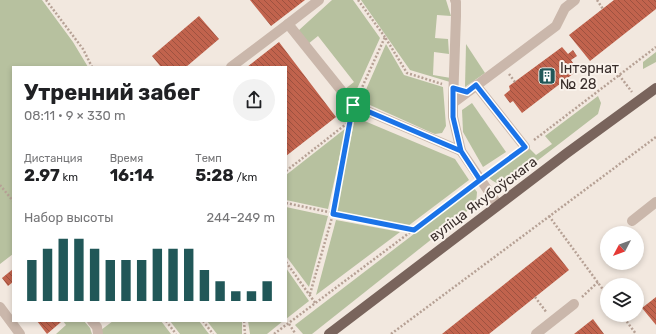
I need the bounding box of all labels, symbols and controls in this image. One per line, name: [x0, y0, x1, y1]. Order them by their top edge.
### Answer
place label: Інтэрнат № 28: [560, 60, 619, 93]
building icon: Інтэрнат № 28: [537, 66, 557, 86]
text: Утренний забег: [24, 79, 200, 106]
button: share: [233, 79, 275, 121]
pin: [336, 88, 370, 122]
icon: arrive: [342, 94, 364, 116]
text: 08:11 · 9 × 330 m: [24, 108, 126, 123]
text: Дистанция: [24, 152, 82, 165]
text: Время: [110, 152, 143, 165]
text: Темп: [195, 152, 222, 165]
street label: вуліца Якубоўскага: [426, 153, 541, 246]
text: 2.97: [24, 165, 60, 185]
text: 16:14: [110, 165, 154, 185]
text: 5:28: [195, 165, 234, 185]
text: km: [60, 171, 78, 184]
text: /km: [234, 171, 257, 184]
text: Набор высоты: [24, 210, 113, 225]
text: 244–249 m: [206, 210, 275, 225]
north arrow: [600, 226, 644, 270]
map controls: [600, 226, 644, 322]
button: layers: [600, 278, 644, 322]

